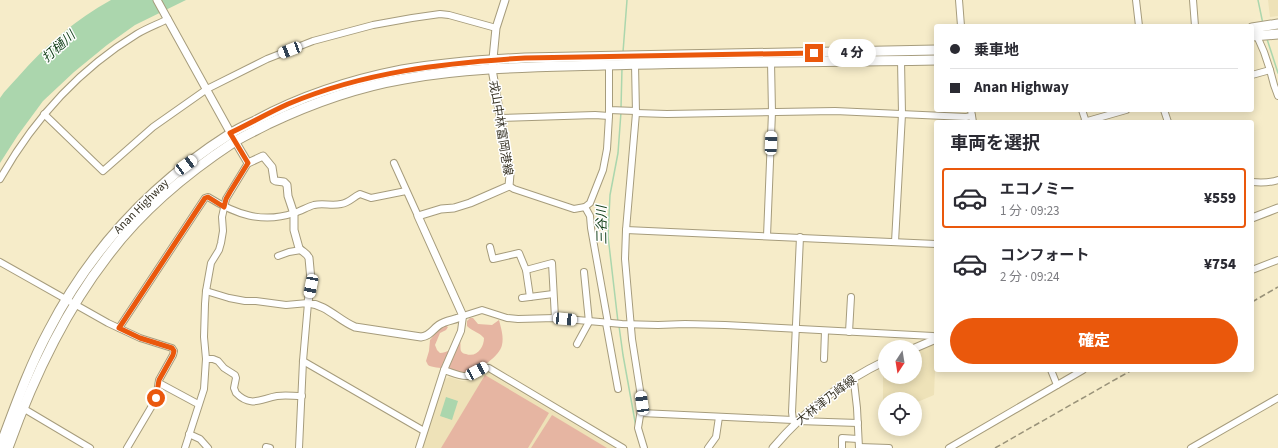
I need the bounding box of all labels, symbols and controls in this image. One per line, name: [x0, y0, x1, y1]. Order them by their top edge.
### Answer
water label: 打樋川: [38, 26, 81, 66]
callout: 4 分: [828, 39, 876, 67]
car: [277, 40, 303, 60]
text: 乗車地: [974, 40, 1019, 61]
route end: [805, 44, 823, 62]
text: 4 分: [841, 44, 863, 62]
text: Anan Highway: [974, 77, 1069, 98]
street label: 戎山中林富岡港線: [485, 79, 516, 177]
car: [765, 131, 777, 155]
text: 車両を選択: [950, 131, 1040, 156]
car: [173, 153, 199, 177]
street label: Anan Highway: [110, 175, 173, 238]
text: エコノミー: [1000, 179, 1075, 200]
icon: car: [952, 180, 988, 216]
text: ¥559: [1204, 188, 1236, 209]
text: 1 分 · 09:23: [1000, 202, 1060, 220]
water label: 三谷川: [593, 203, 611, 245]
text: コンフォート: [1000, 245, 1090, 266]
icon: car: [952, 246, 988, 282]
text: ¥754: [1204, 254, 1236, 275]
text: 2 分 · 09:24: [1000, 268, 1060, 286]
car: [303, 273, 319, 299]
car: [553, 312, 577, 326]
button: 確定: [950, 318, 1238, 364]
north arrow: [878, 340, 922, 384]
map controls: [878, 340, 922, 436]
car: [464, 360, 490, 382]
street label: 大林津乃峰線: [793, 372, 860, 429]
route start: [147, 389, 165, 407]
car: [634, 390, 650, 416]
button: locate: [878, 392, 922, 436]

